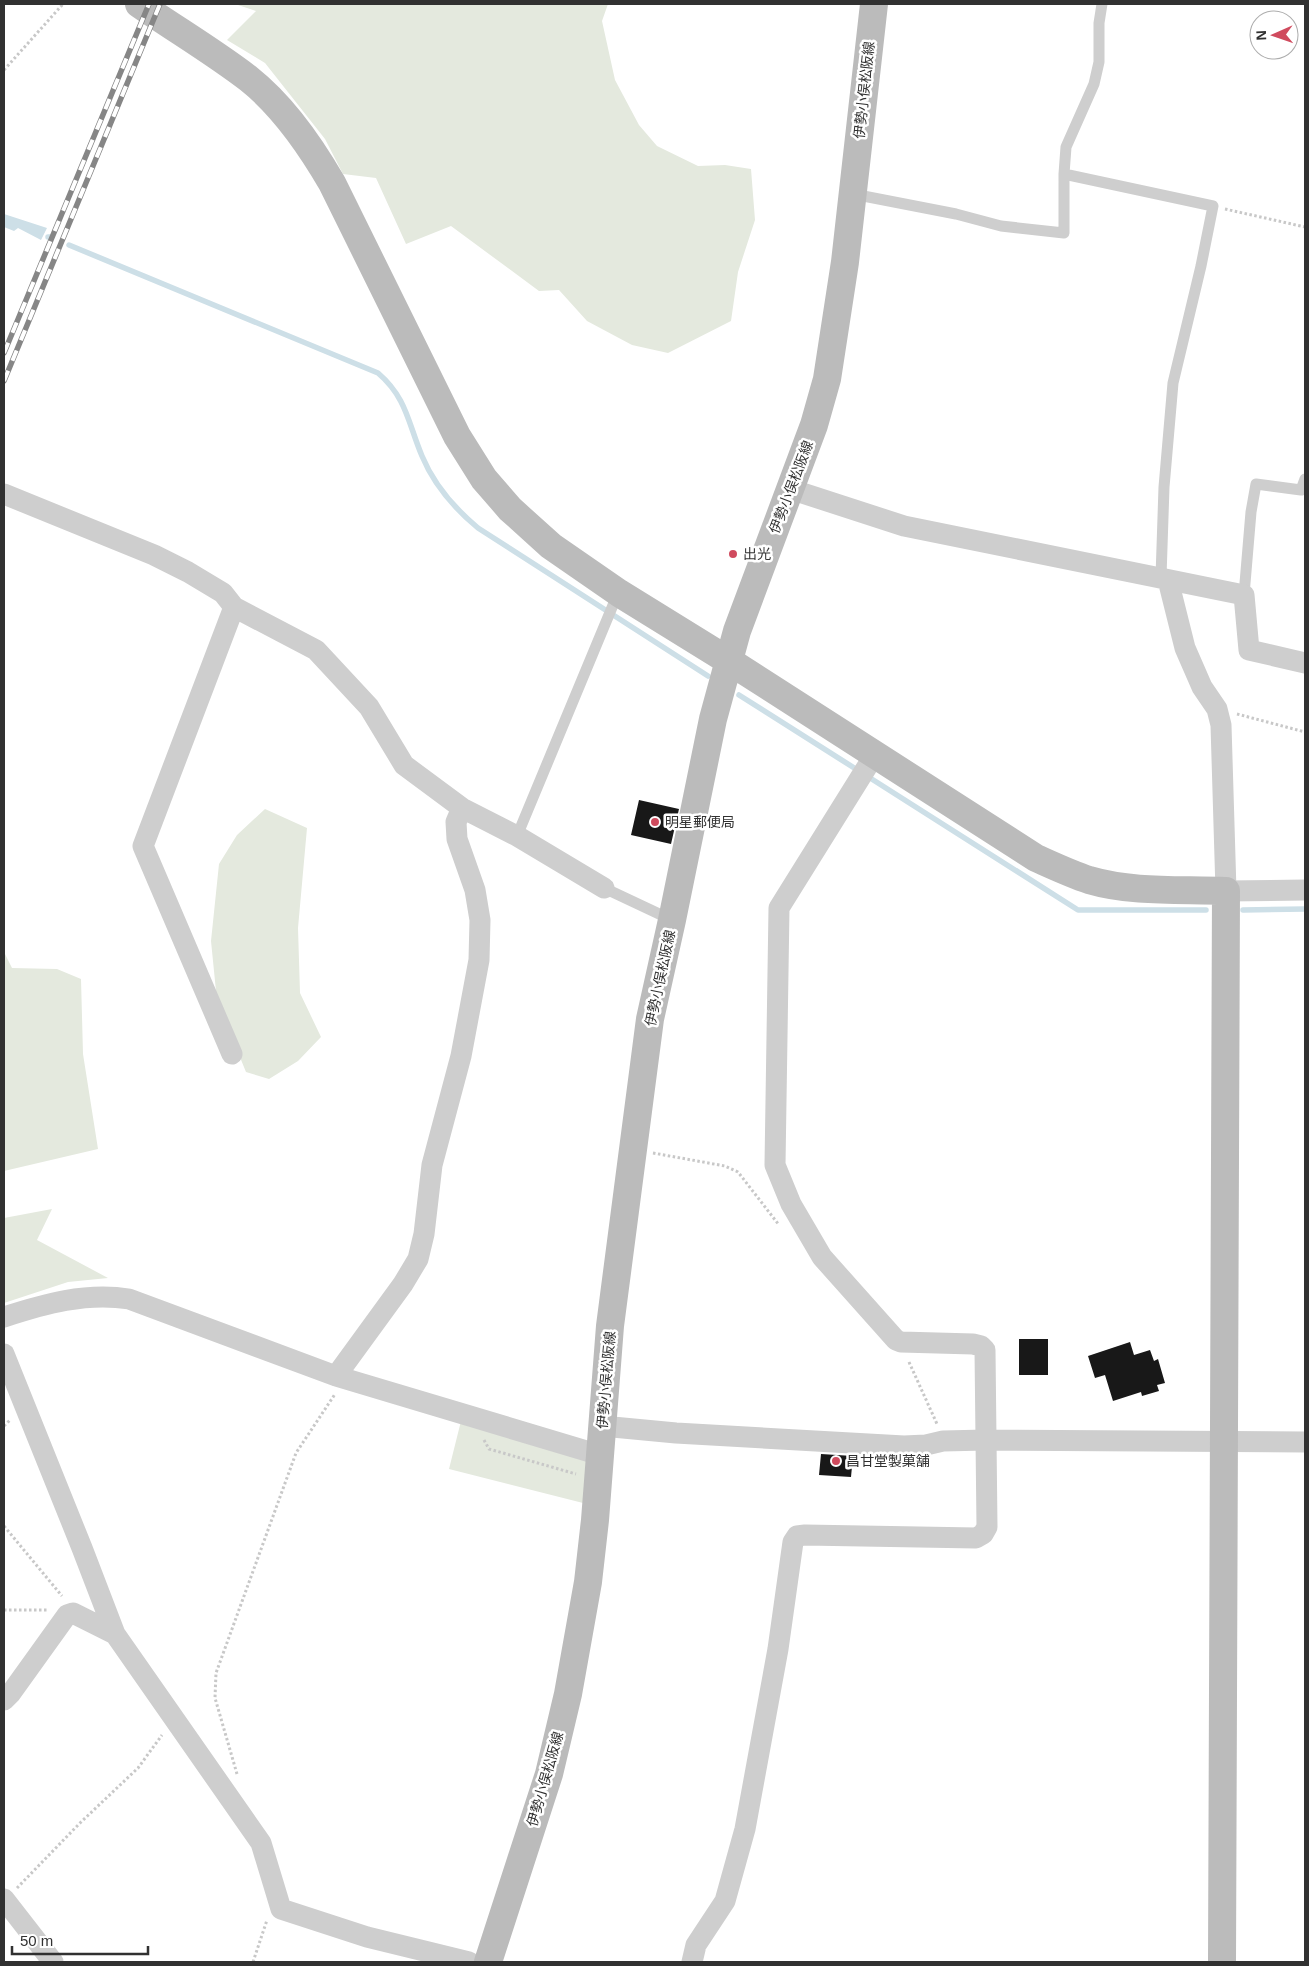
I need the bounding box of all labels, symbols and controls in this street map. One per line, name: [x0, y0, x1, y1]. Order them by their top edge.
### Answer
north arrow: [1249, 10, 1299, 60]
text: N: [1253, 30, 1269, 41]
street label: 伊勢小俣松阪線: [851, 40, 877, 140]
street label: 伊勢小俣松阪線: [766, 438, 816, 536]
place label: 出光: [743, 546, 771, 562]
marker: 出光: [727, 548, 739, 560]
place label: 明星郵便局: [665, 814, 735, 830]
marker: 明星郵便局: [649, 816, 661, 828]
street label: 伊勢小俣松阪線: [642, 928, 678, 1028]
street label: 伊勢小俣松阪線: [594, 1330, 618, 1430]
place label: 昌甘堂製菓舗: [846, 1453, 930, 1469]
marker: 昌甘堂製菓舗: [830, 1455, 842, 1467]
street label: 伊勢小俣松阪線: [524, 1730, 566, 1828]
scale bar: [12, 1924, 149, 1956]
text: 50 m: [20, 1932, 53, 1949]

